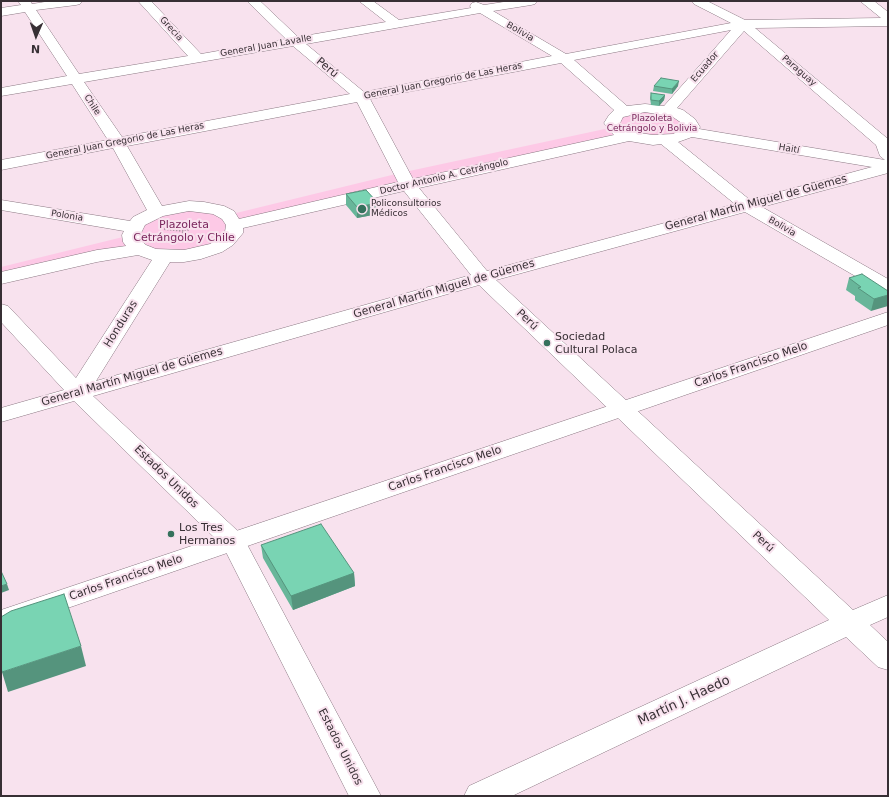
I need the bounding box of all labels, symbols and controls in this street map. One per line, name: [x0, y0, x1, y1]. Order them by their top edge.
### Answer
street label: Grecia: [157, 15, 185, 43]
north arrow: [16, 16, 56, 56]
street label: Bolivia: [504, 20, 536, 44]
street label: General Juan Lavalle: [219, 33, 313, 59]
text: N: [31, 42, 40, 55]
street label: Ecuador: [689, 50, 721, 84]
street label: Paraguay: [780, 53, 818, 89]
street label: Perú: [313, 55, 341, 81]
street label: General Juan Gregorio de Las Heras: [363, 60, 523, 102]
street label: Chile: [81, 93, 103, 117]
park label: Plazoleta Cetrángolo y Bolivia: [607, 114, 697, 135]
street label: General Juan Gregorio de Las Heras: [45, 120, 205, 162]
street label: Haití: [778, 142, 800, 156]
street label: Doctor Antonio A. Cetrángolo: [379, 157, 509, 197]
street label: General Martín Miguel de Güemes: [664, 172, 848, 234]
place label: Policonsultorios Médicos: [371, 199, 441, 220]
marker: Policonsultorios Médicos: [356, 203, 368, 215]
street label: Polonia: [50, 208, 84, 224]
street label: Bolivia: [766, 215, 798, 239]
park label: Plazoleta Cetrángolo y Chile: [133, 218, 235, 244]
street label: General Martín Miguel de Güemes: [352, 257, 536, 321]
street label: Honduras: [101, 298, 141, 350]
street label: Perú: [514, 307, 540, 333]
place label: Sociedad Cultural Polaca: [555, 330, 637, 356]
marker: Sociedad Cultural Polaca: [542, 338, 552, 348]
street label: Carlos Francisco Melo: [693, 339, 809, 391]
street label: General Martín Miguel de Güemes: [40, 345, 224, 409]
street label: Estados Unidos: [131, 443, 201, 511]
street label: Carlos Francisco Melo: [387, 443, 503, 495]
place label: Los Tres Hermanos: [179, 521, 235, 547]
marker: Los Tres Hermanos: [166, 529, 176, 539]
street label: Perú: [750, 529, 776, 555]
street label: Carlos Francisco Melo: [68, 552, 184, 604]
street label: Martín J. Haedo: [636, 673, 732, 729]
street label: Estados Unidos: [315, 706, 365, 788]

